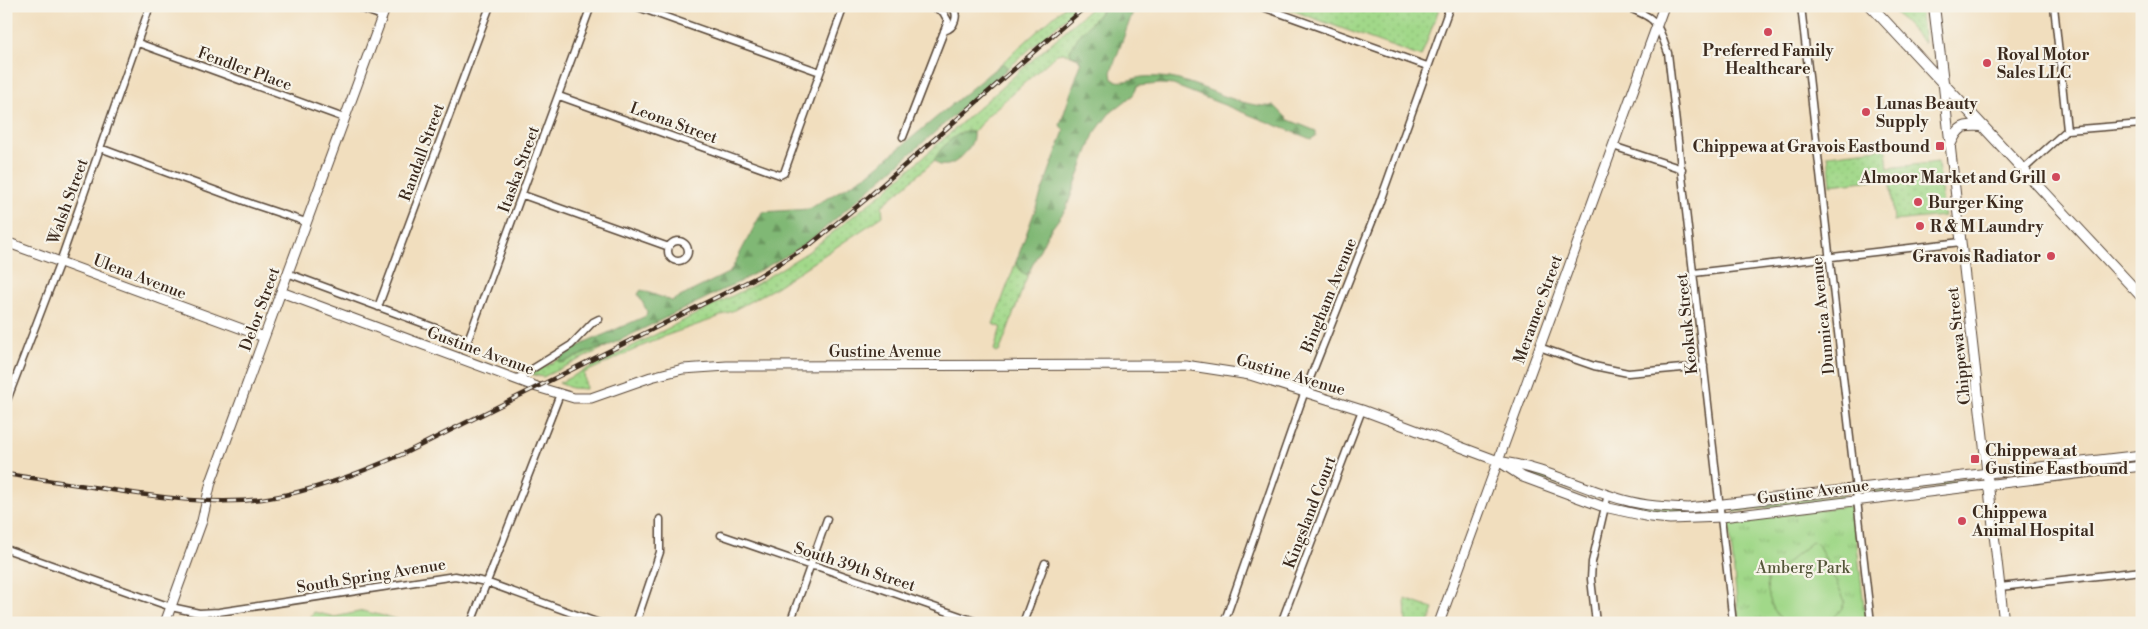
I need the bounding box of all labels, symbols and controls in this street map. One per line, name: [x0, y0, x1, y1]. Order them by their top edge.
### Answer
marker: Preferred Family Healthcare: [1762, 26, 1774, 38]
place label: Preferred Family Healthcare: [1702, 41, 1834, 79]
street label: Fendler Place: [195, 43, 295, 95]
place label: Royal Motor Sales LLC: [1997, 45, 2090, 83]
marker: Royal Motor Sales LLC: [1981, 57, 1993, 69]
place label: Lunas Beauty Supply: [1876, 94, 1979, 132]
street label: Leona Street: [627, 98, 721, 148]
street label: Randall Street: [395, 100, 449, 204]
marker: Lunas Beauty Supply: [1860, 106, 1872, 118]
street label: Itaska Street: [494, 123, 544, 215]
place label: Chippewa at Gravois Eastbound: [1692, 137, 1930, 157]
marker: Chippewa at Gravois Eastbound: [1934, 140, 1946, 152]
street label: Walsh Street: [43, 156, 93, 248]
place label: Almoor Market and Grill: [1859, 168, 2047, 188]
marker: Almoor Market and Grill: [2050, 171, 2062, 183]
place label: Burger King: [1928, 193, 2024, 213]
marker: Burger King: [1912, 196, 1924, 208]
place label: R & M Laundry: [1930, 217, 2045, 237]
marker: R & M Laundry: [1914, 220, 1926, 232]
street label: Bingham Avenue: [1296, 235, 1361, 357]
place label: Gravois Radiator: [1912, 247, 2041, 267]
street label: Ulena Avenue: [90, 250, 189, 304]
marker: Gravois Radiator: [2045, 250, 2057, 262]
street label: Meramec Street: [1509, 252, 1567, 366]
street label: Dunnica Avenue: [1807, 256, 1839, 376]
street label: Delor Street: [236, 264, 284, 354]
street label: Keokuk Street: [1672, 272, 1702, 376]
street label: Chippewa Street: [1943, 286, 1975, 406]
street label: Gustine Avenue: [424, 322, 537, 380]
street label: Gustine Avenue: [829, 342, 941, 362]
street label: Gustine Avenue: [1234, 350, 1348, 400]
place label: Chippewa at Gustine Eastbound: [1985, 441, 2128, 479]
street label: Kingsland Court: [1279, 453, 1341, 571]
marker: Chippewa at Gustine Eastbound: [1969, 453, 1981, 465]
street label: Gustine Avenue: [1756, 475, 1870, 509]
place label: Chippewa Animal Hospital: [1971, 503, 2095, 541]
marker: Chippewa Animal Hospital: [1956, 515, 1968, 527]
street label: South 39th Street: [791, 538, 918, 596]
street label: South Spring Avenue: [295, 554, 447, 598]
park label: Amberg Park: [1755, 558, 1852, 578]

